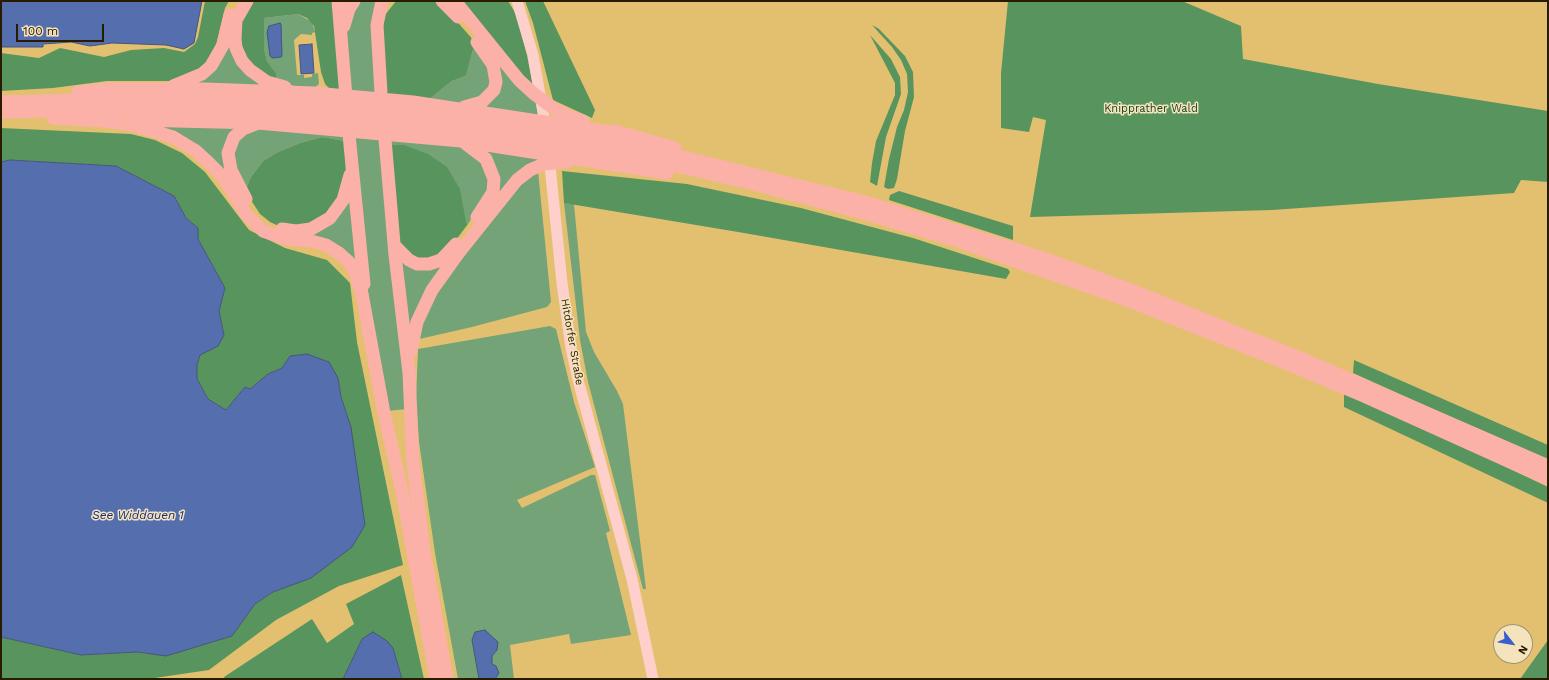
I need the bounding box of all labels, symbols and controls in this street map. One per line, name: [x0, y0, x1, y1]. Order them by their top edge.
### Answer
scale bar: [18, 16, 106, 42]
text: 100 m: [23, 24, 58, 38]
park label: Knipprather Wald: [1104, 102, 1198, 116]
street label: Hitdorfer Straße: [558, 298, 586, 386]
water label: See Widdauen 1: [92, 508, 184, 522]
north arrow: [1493, 624, 1533, 664]
text: N: [1515, 643, 1531, 657]

